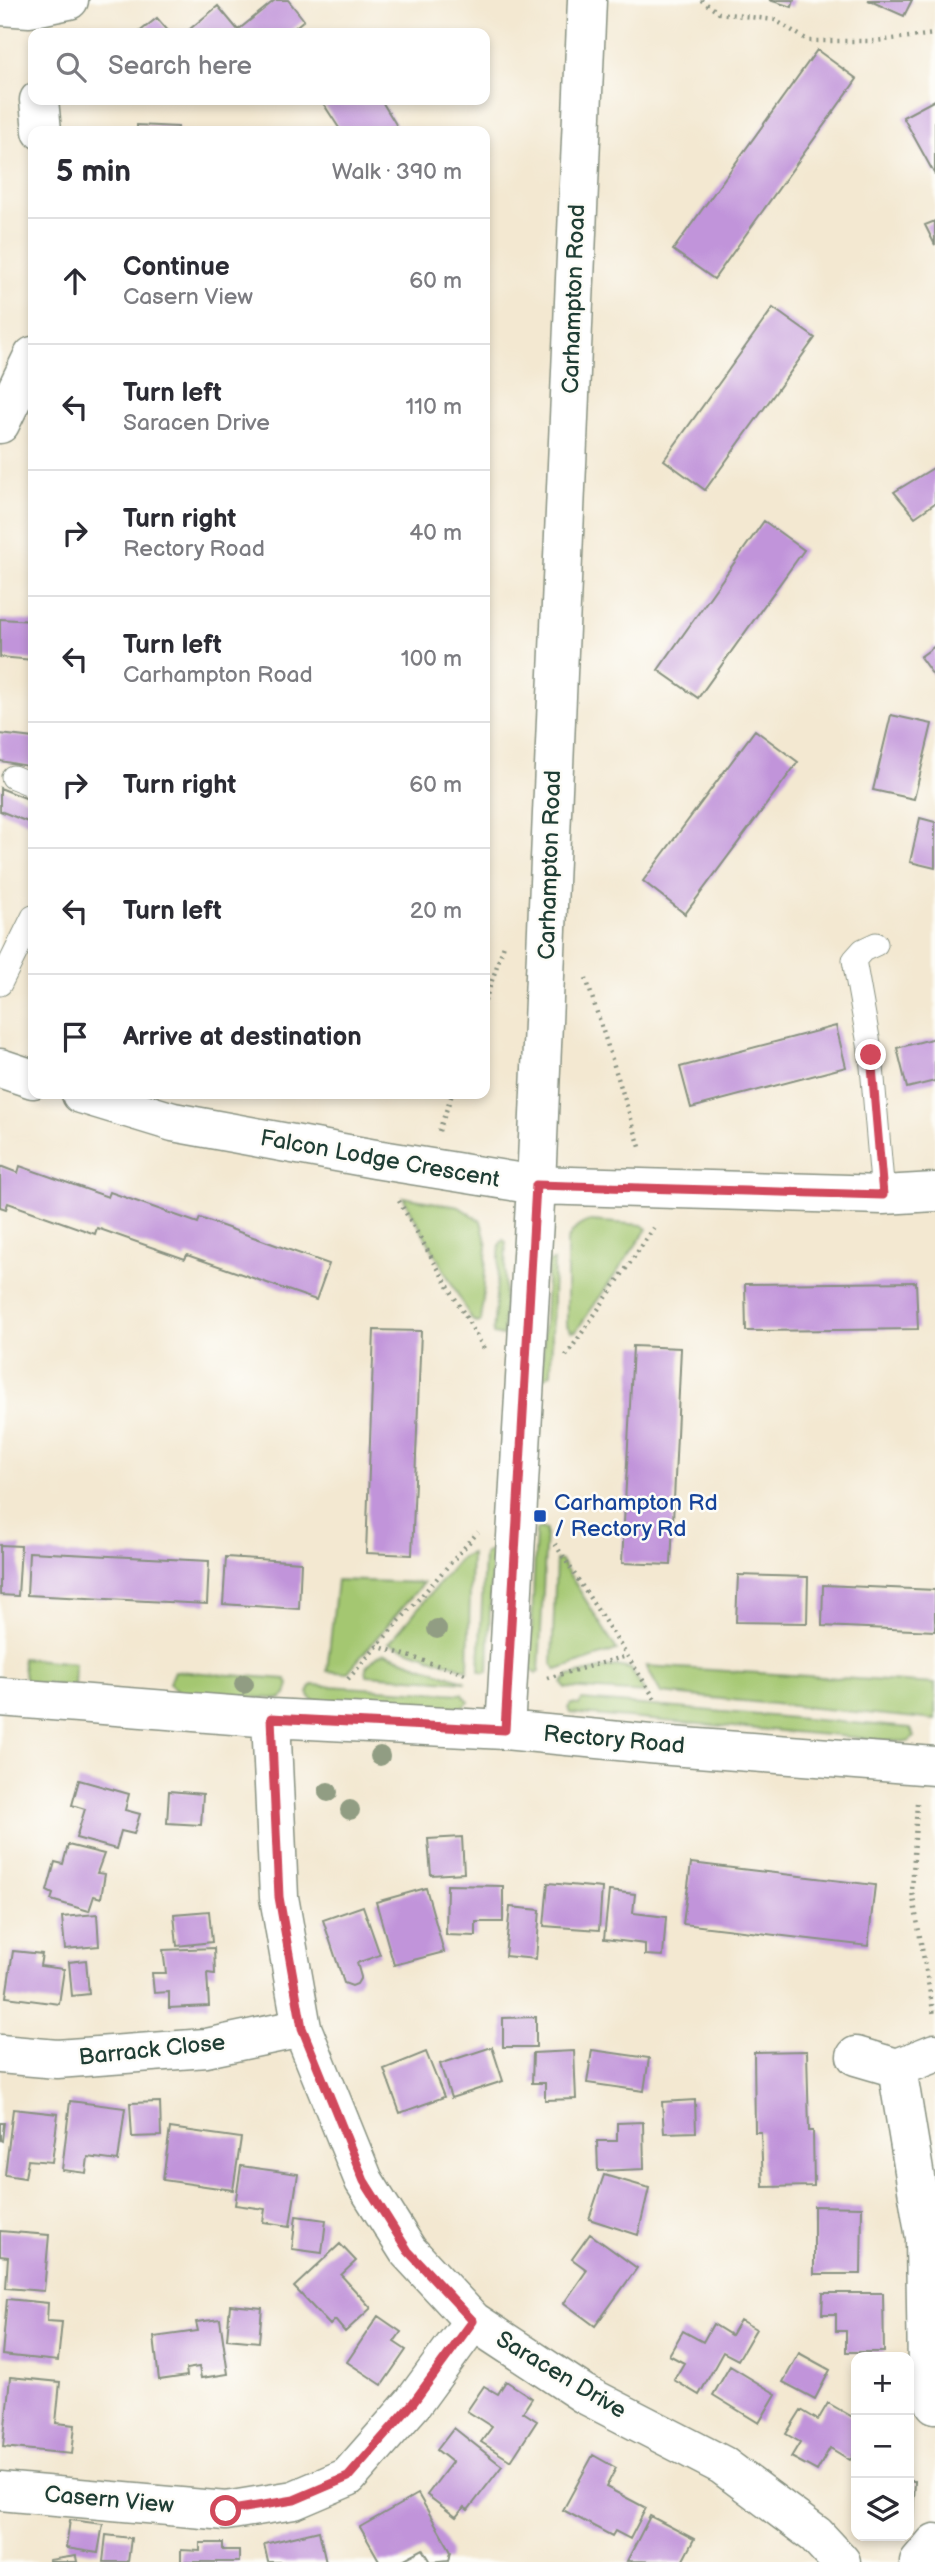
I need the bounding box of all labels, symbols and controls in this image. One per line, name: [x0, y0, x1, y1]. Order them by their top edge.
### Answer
search box: [28, 28, 490, 105]
icon: search: [52, 48, 90, 86]
text: Search here: [108, 51, 252, 82]
text: 5 min: [56, 154, 131, 190]
text: Walk · 390 m: [332, 158, 462, 186]
street label: Carhampton Road: [557, 204, 591, 394]
text: Continue: [123, 252, 230, 283]
icon: ahead: [56, 262, 94, 300]
text: 60 m: [409, 267, 462, 295]
text: Casern View: [123, 283, 253, 311]
text: Turn left: [123, 378, 222, 409]
icon: left: [56, 388, 94, 426]
text: 110 m: [405, 393, 462, 421]
text: Saracen Drive: [123, 409, 270, 437]
text: Turn right: [123, 504, 236, 535]
icon: right: [56, 514, 94, 552]
text: 40 m: [409, 519, 462, 547]
text: Rectory Road: [123, 535, 265, 563]
text: Turn left: [123, 630, 222, 661]
icon: left: [56, 640, 94, 678]
text: 100 m: [401, 645, 462, 673]
text: Carhampton Road: [123, 661, 313, 689]
icon: right: [56, 766, 94, 804]
text: Turn right: [123, 770, 236, 801]
street label: Carhampton Road: [533, 770, 567, 960]
text: 60 m: [409, 771, 462, 799]
icon: left: [56, 892, 94, 930]
text: Turn left: [123, 896, 222, 927]
text: 20 m: [410, 897, 462, 925]
icon: arrive: [56, 1018, 94, 1056]
text: Arrive at destination: [123, 1022, 362, 1053]
route end: [855, 1039, 886, 1070]
street label: Falcon Lodge Crescent: [258, 1124, 502, 1194]
place label: Carhampton Rd / Rectory Rd: [554, 1489, 718, 1543]
marker: Carhampton Rd / Rectory Rd: [532, 1508, 548, 1524]
street label: Rectory Road: [542, 1720, 686, 1760]
street label: Barrack Close: [77, 2028, 227, 2072]
street label: Saracen Drive: [491, 2325, 631, 2425]
map controls: [851, 2352, 914, 2541]
button: +: [851, 2352, 914, 2415]
button: −: [851, 2415, 914, 2478]
button: layers: [851, 2478, 914, 2541]
street label: Casern View: [43, 2480, 175, 2520]
route start: [210, 2495, 241, 2526]

